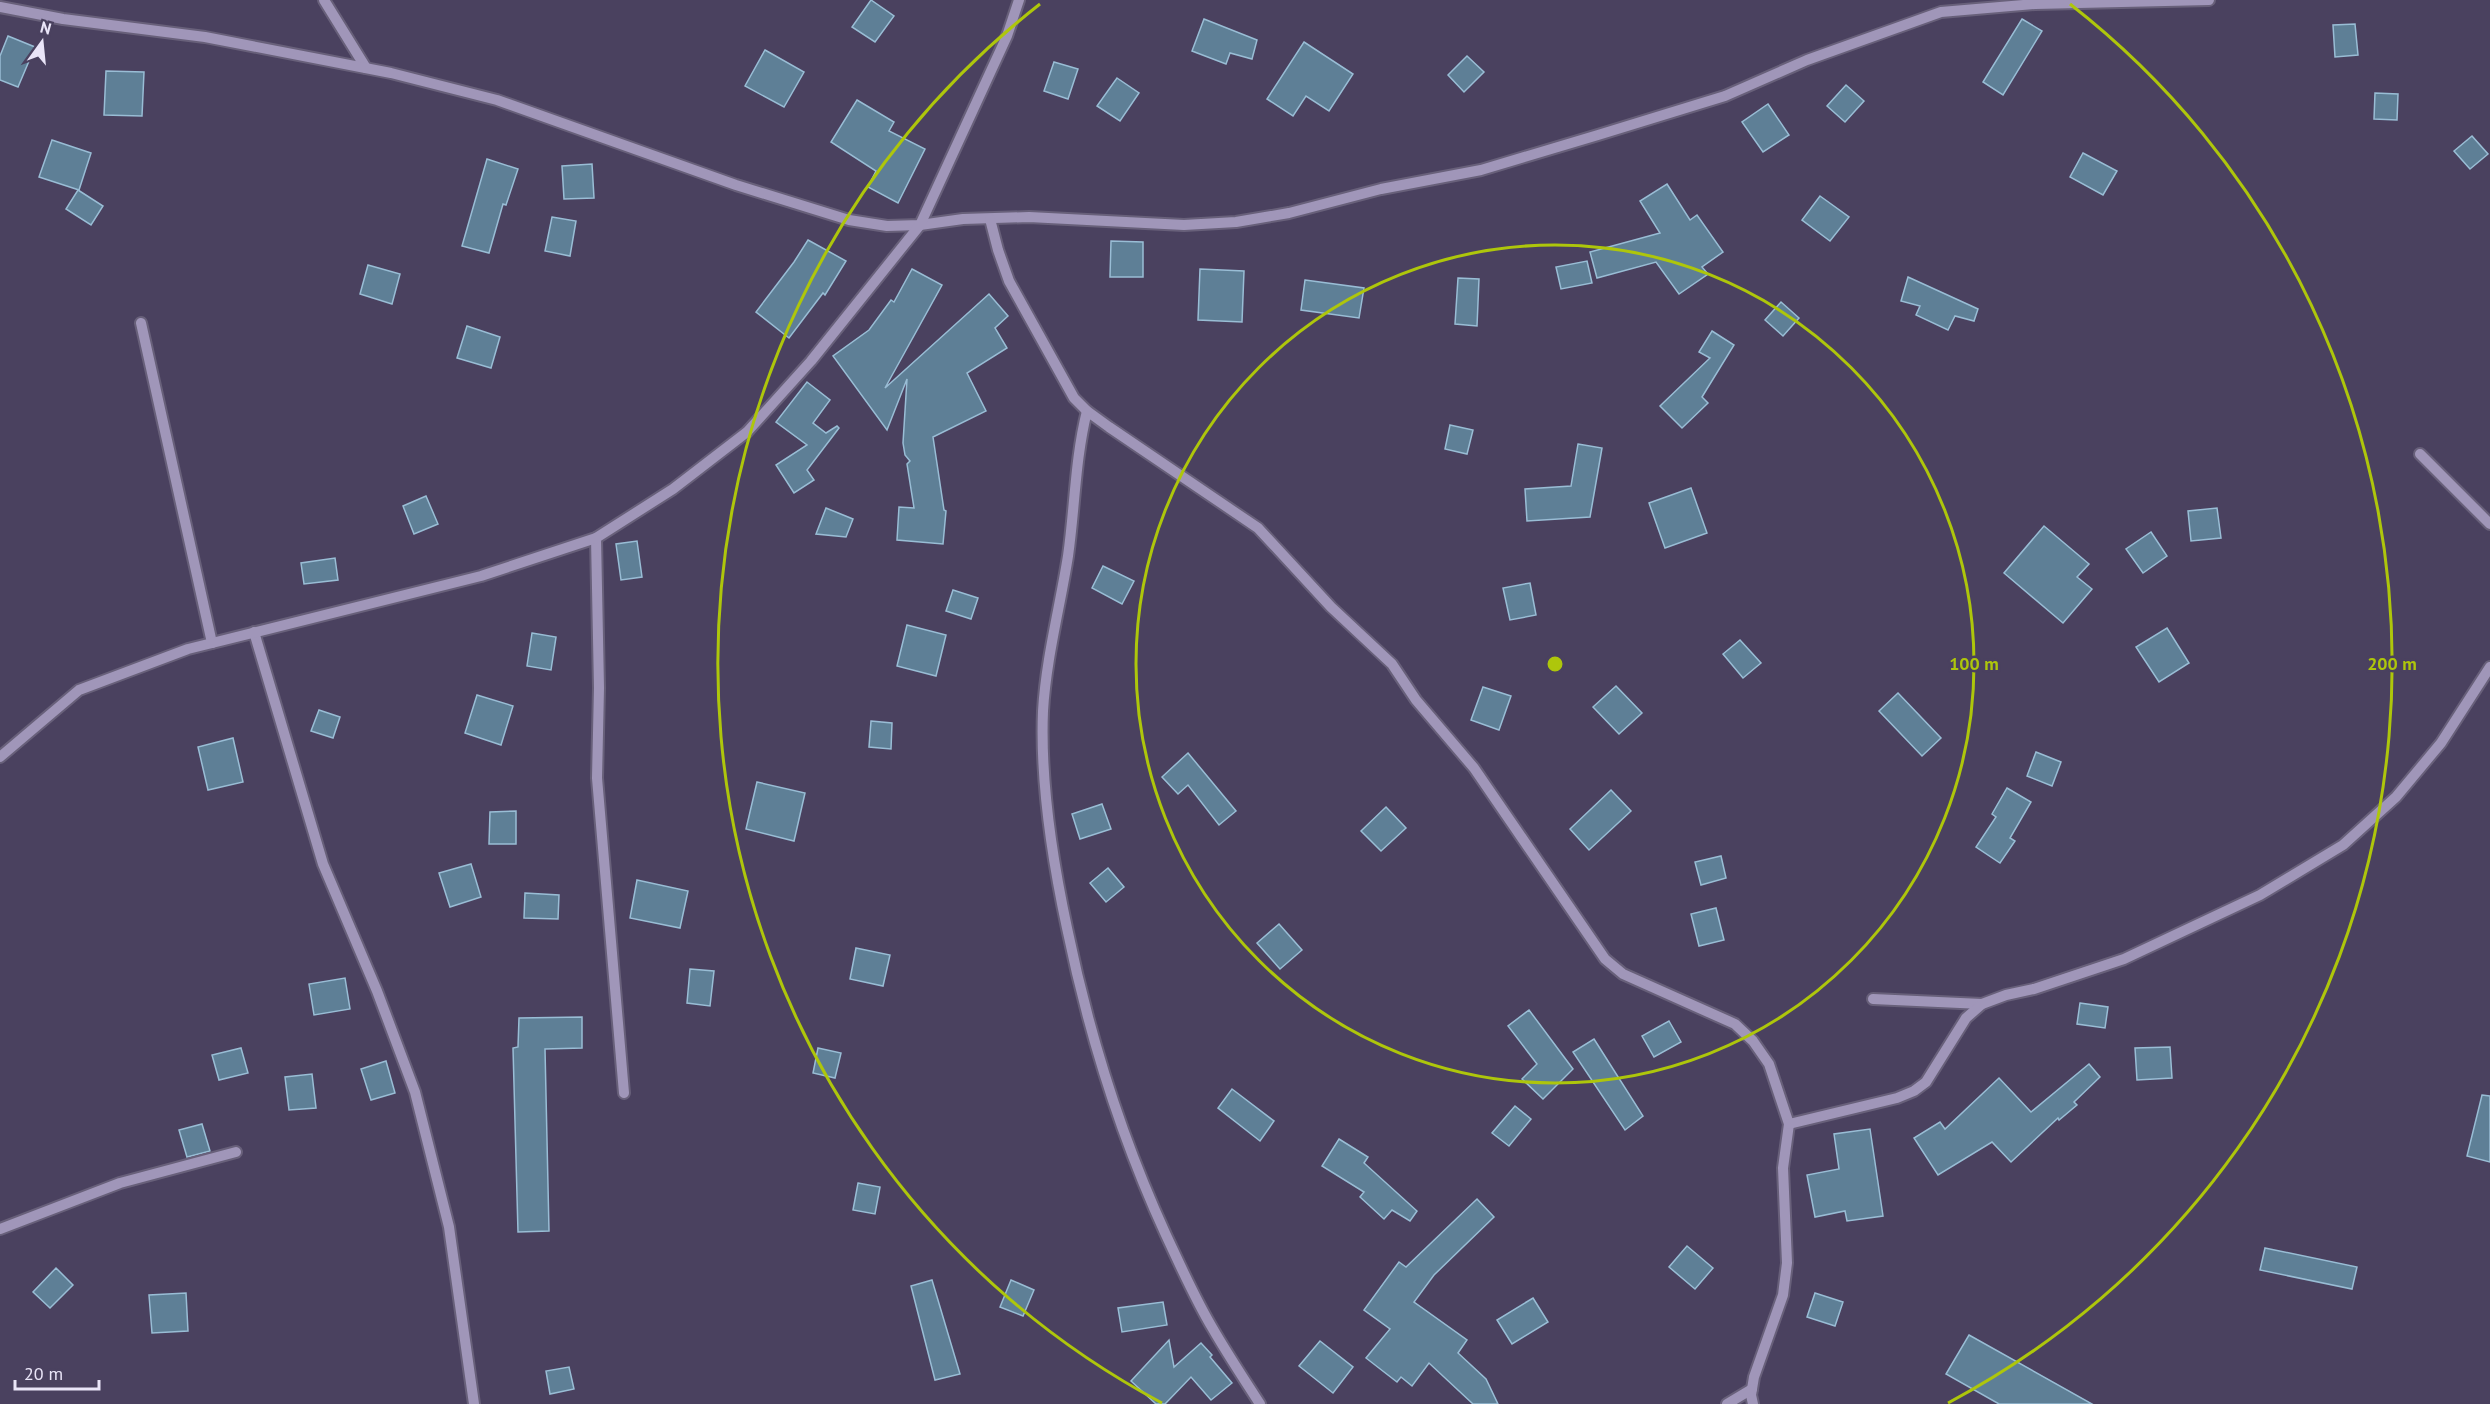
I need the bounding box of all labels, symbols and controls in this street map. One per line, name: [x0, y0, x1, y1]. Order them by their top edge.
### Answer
north arrow: [12, 12, 72, 72]
text: N: [38, 16, 54, 39]
text: 100 m: [1949, 652, 1999, 675]
text: 200 m: [2367, 652, 2417, 675]
centre of rings: [1545, 654, 1565, 674]
scale bar: [15, 1353, 99, 1391]
text: 20 m: [24, 1362, 63, 1385]

